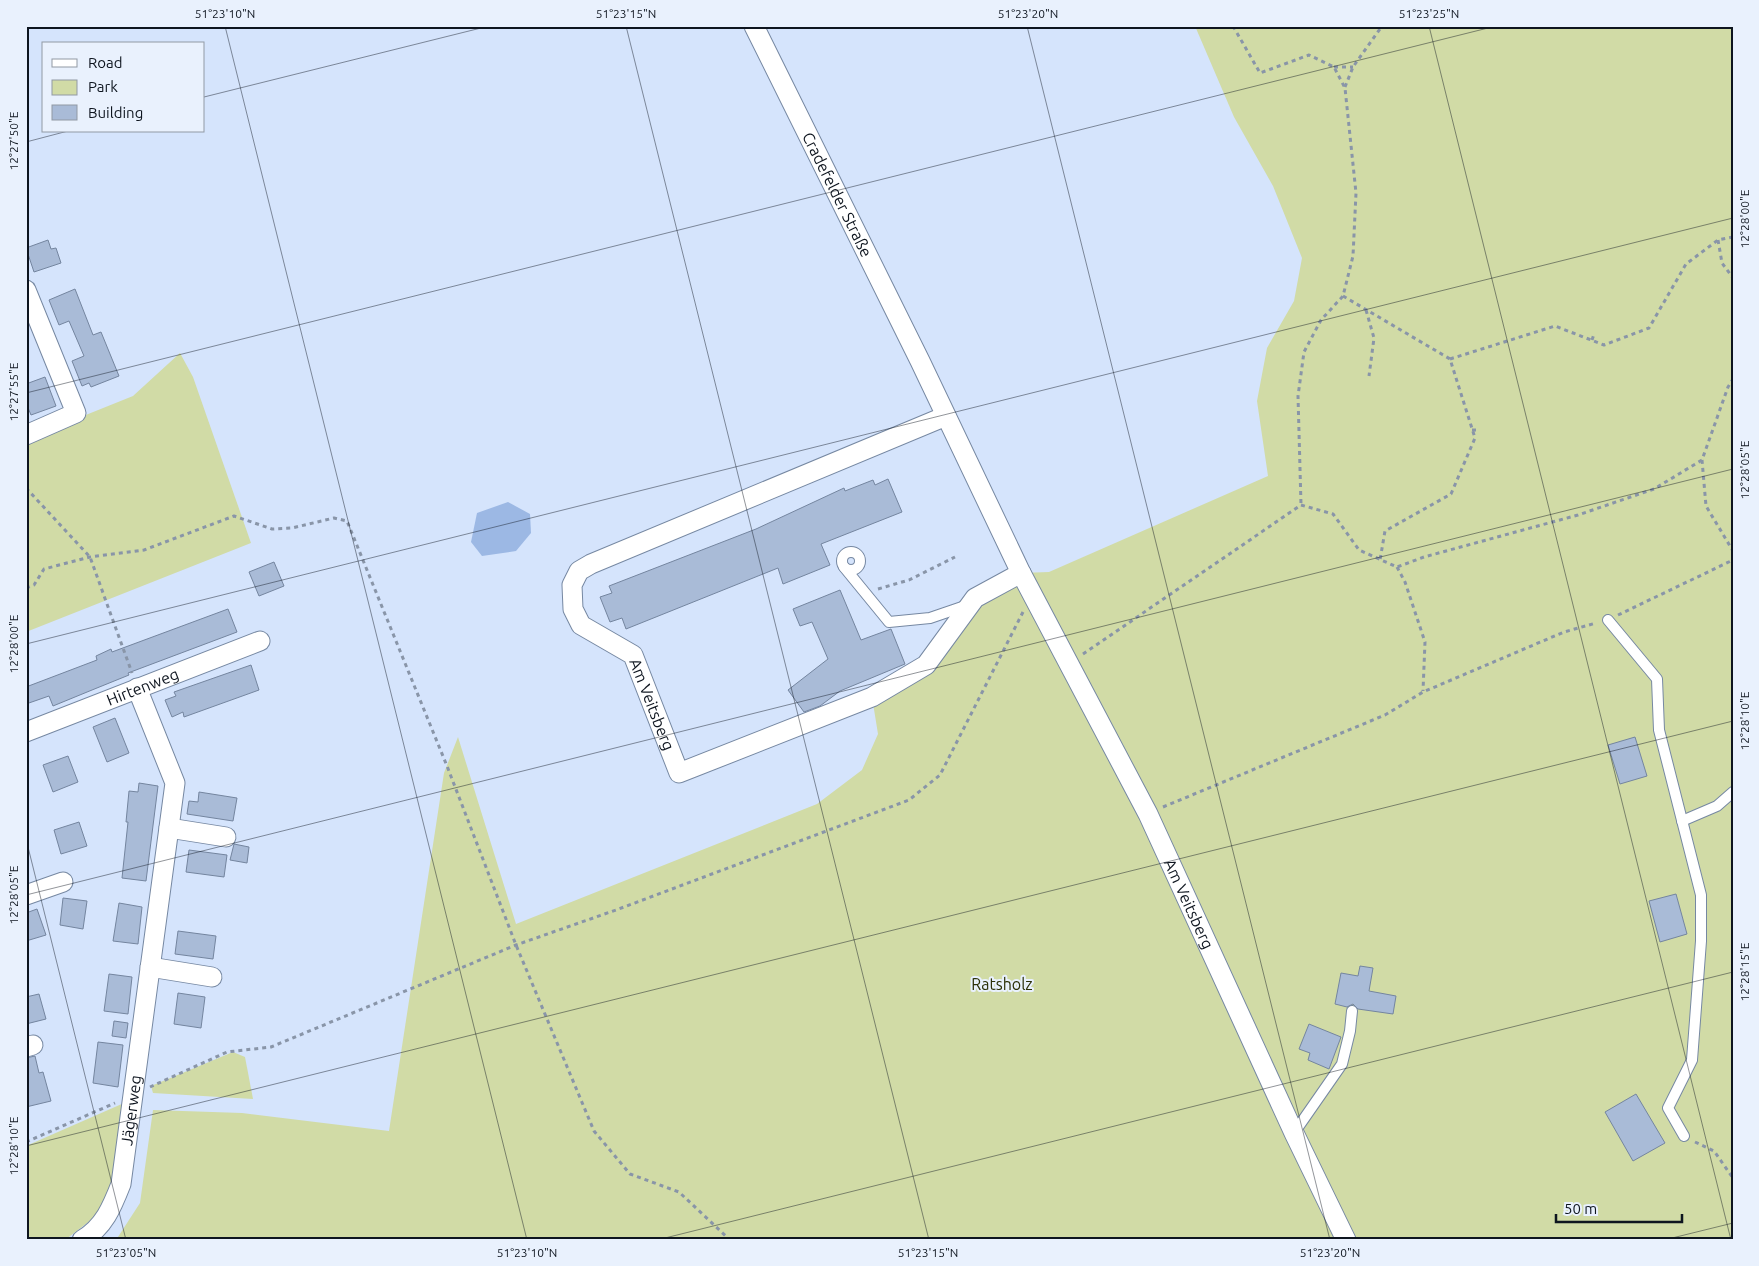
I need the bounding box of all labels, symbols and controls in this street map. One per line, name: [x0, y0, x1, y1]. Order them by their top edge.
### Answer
text: 51°23'10"N: [195, 7, 255, 20]
text: 51°23'15"N: [596, 7, 656, 20]
text: 51°23'20"N: [998, 7, 1058, 20]
text: 51°23'25"N: [1399, 7, 1459, 20]
legend: [42, 42, 205, 132]
text: Road: [88, 54, 123, 71]
text: Park: [88, 78, 118, 95]
text: Building: [88, 104, 143, 121]
text: 12°27'50"E: [7, 111, 20, 170]
street label: Cradefelder Straße: [799, 129, 876, 260]
text: 12°28'00"E: [1738, 189, 1751, 248]
text: 12°27'55"E: [7, 362, 20, 421]
text: 12°28'05"E: [1738, 440, 1751, 499]
text: 12°28'00"E: [7, 614, 20, 673]
street label: Am Veitsberg: [626, 656, 678, 753]
street label: Hirtenweg: [104, 665, 181, 709]
text: 12°28'10"E: [1738, 691, 1751, 750]
street label: Am Veitsberg: [1161, 856, 1218, 952]
text: 12°28'05"E: [7, 865, 20, 924]
text: 12°28'15"E: [1738, 942, 1751, 1001]
park label: Ratsholz: [971, 975, 1033, 993]
street label: Jägerweg: [117, 1074, 145, 1147]
text: 12°28'10"E: [7, 1116, 20, 1175]
scale bar: [1556, 1191, 1683, 1223]
text: 50 m: [1564, 1200, 1597, 1217]
text: 51°23'05"N: [96, 1246, 156, 1259]
text: 51°23'10"N: [497, 1246, 557, 1259]
text: 51°23'15"N: [898, 1246, 958, 1259]
text: 51°23'20"N: [1300, 1246, 1360, 1259]

